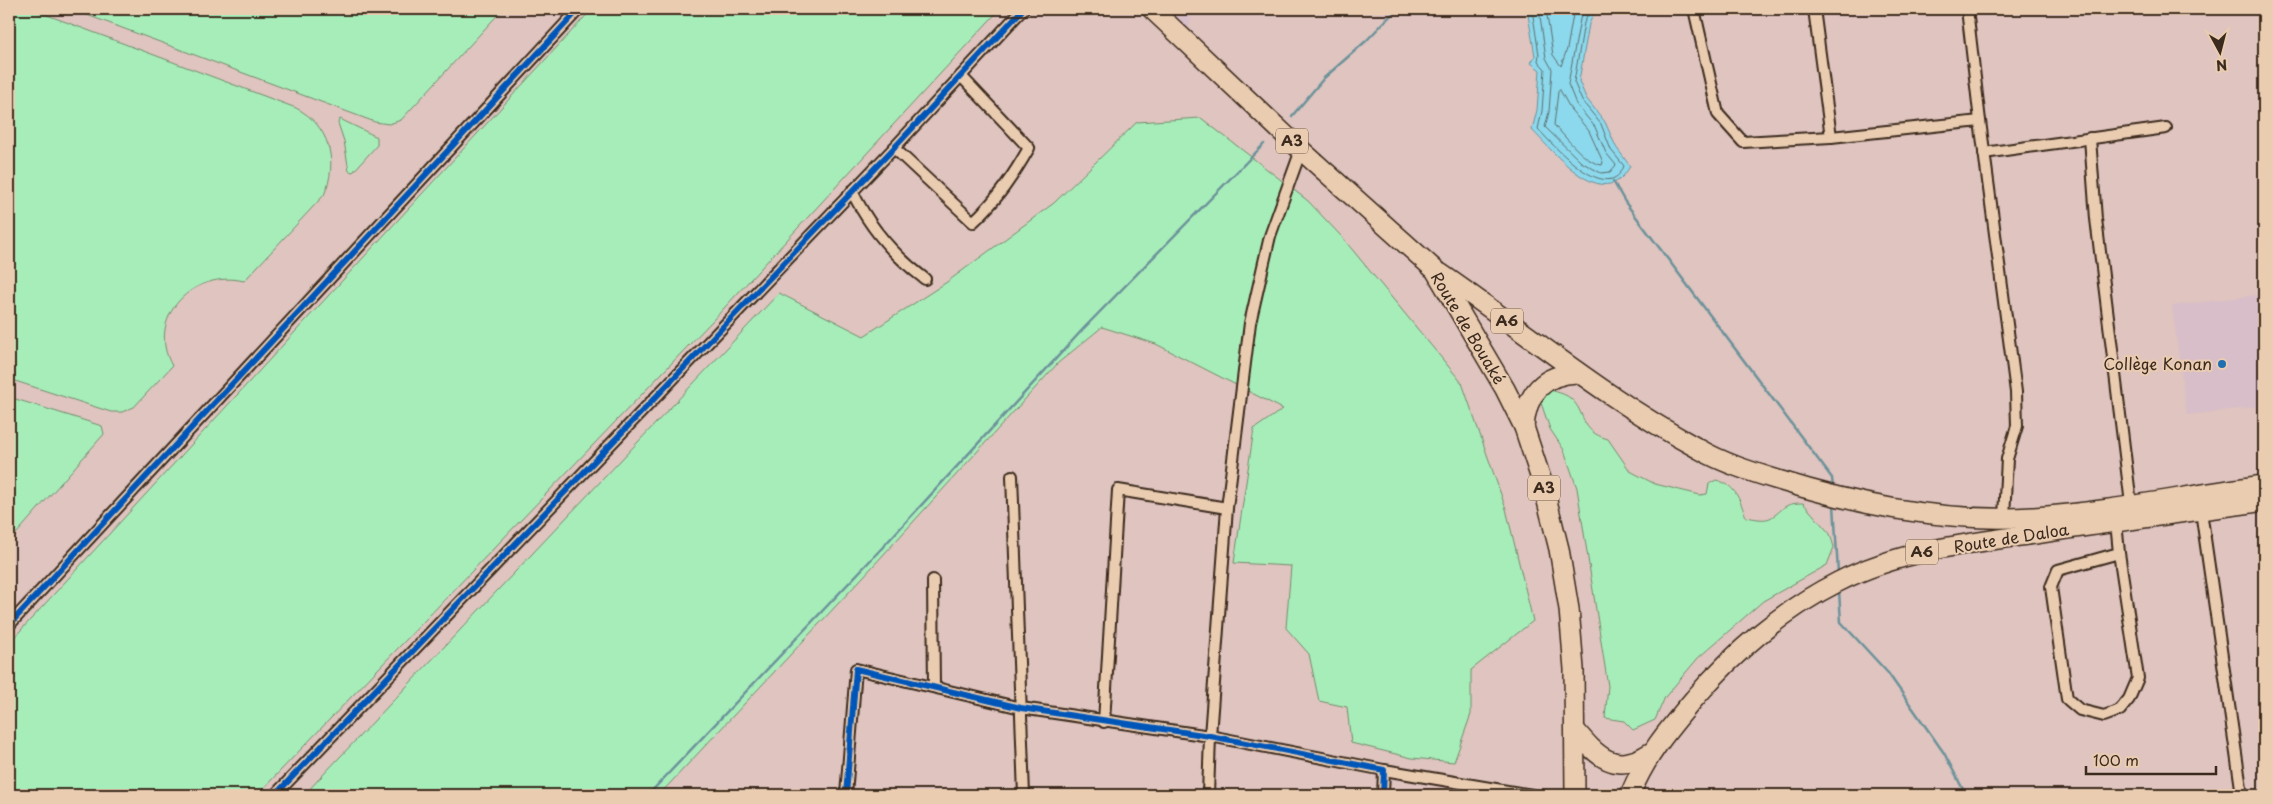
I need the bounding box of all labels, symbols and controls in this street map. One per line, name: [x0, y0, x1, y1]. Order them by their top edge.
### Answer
north arrow: [2196, 28, 2246, 78]
text: N: [2215, 54, 2228, 76]
road number: A3: [1276, 128, 1308, 154]
street label: Route de Bouaké: [1426, 267, 1512, 388]
road number: A6: [1491, 308, 1523, 334]
place label: Collège Konan: [2103, 351, 2212, 375]
marker: Collège Konan: [2216, 358, 2228, 370]
road number: A3: [1528, 476, 1560, 500]
street label: Route de Daloa: [1951, 516, 2071, 558]
road number: A6: [1906, 540, 1938, 564]
scale bar: [2086, 744, 2216, 776]
text: 100 m: [2093, 748, 2139, 771]

